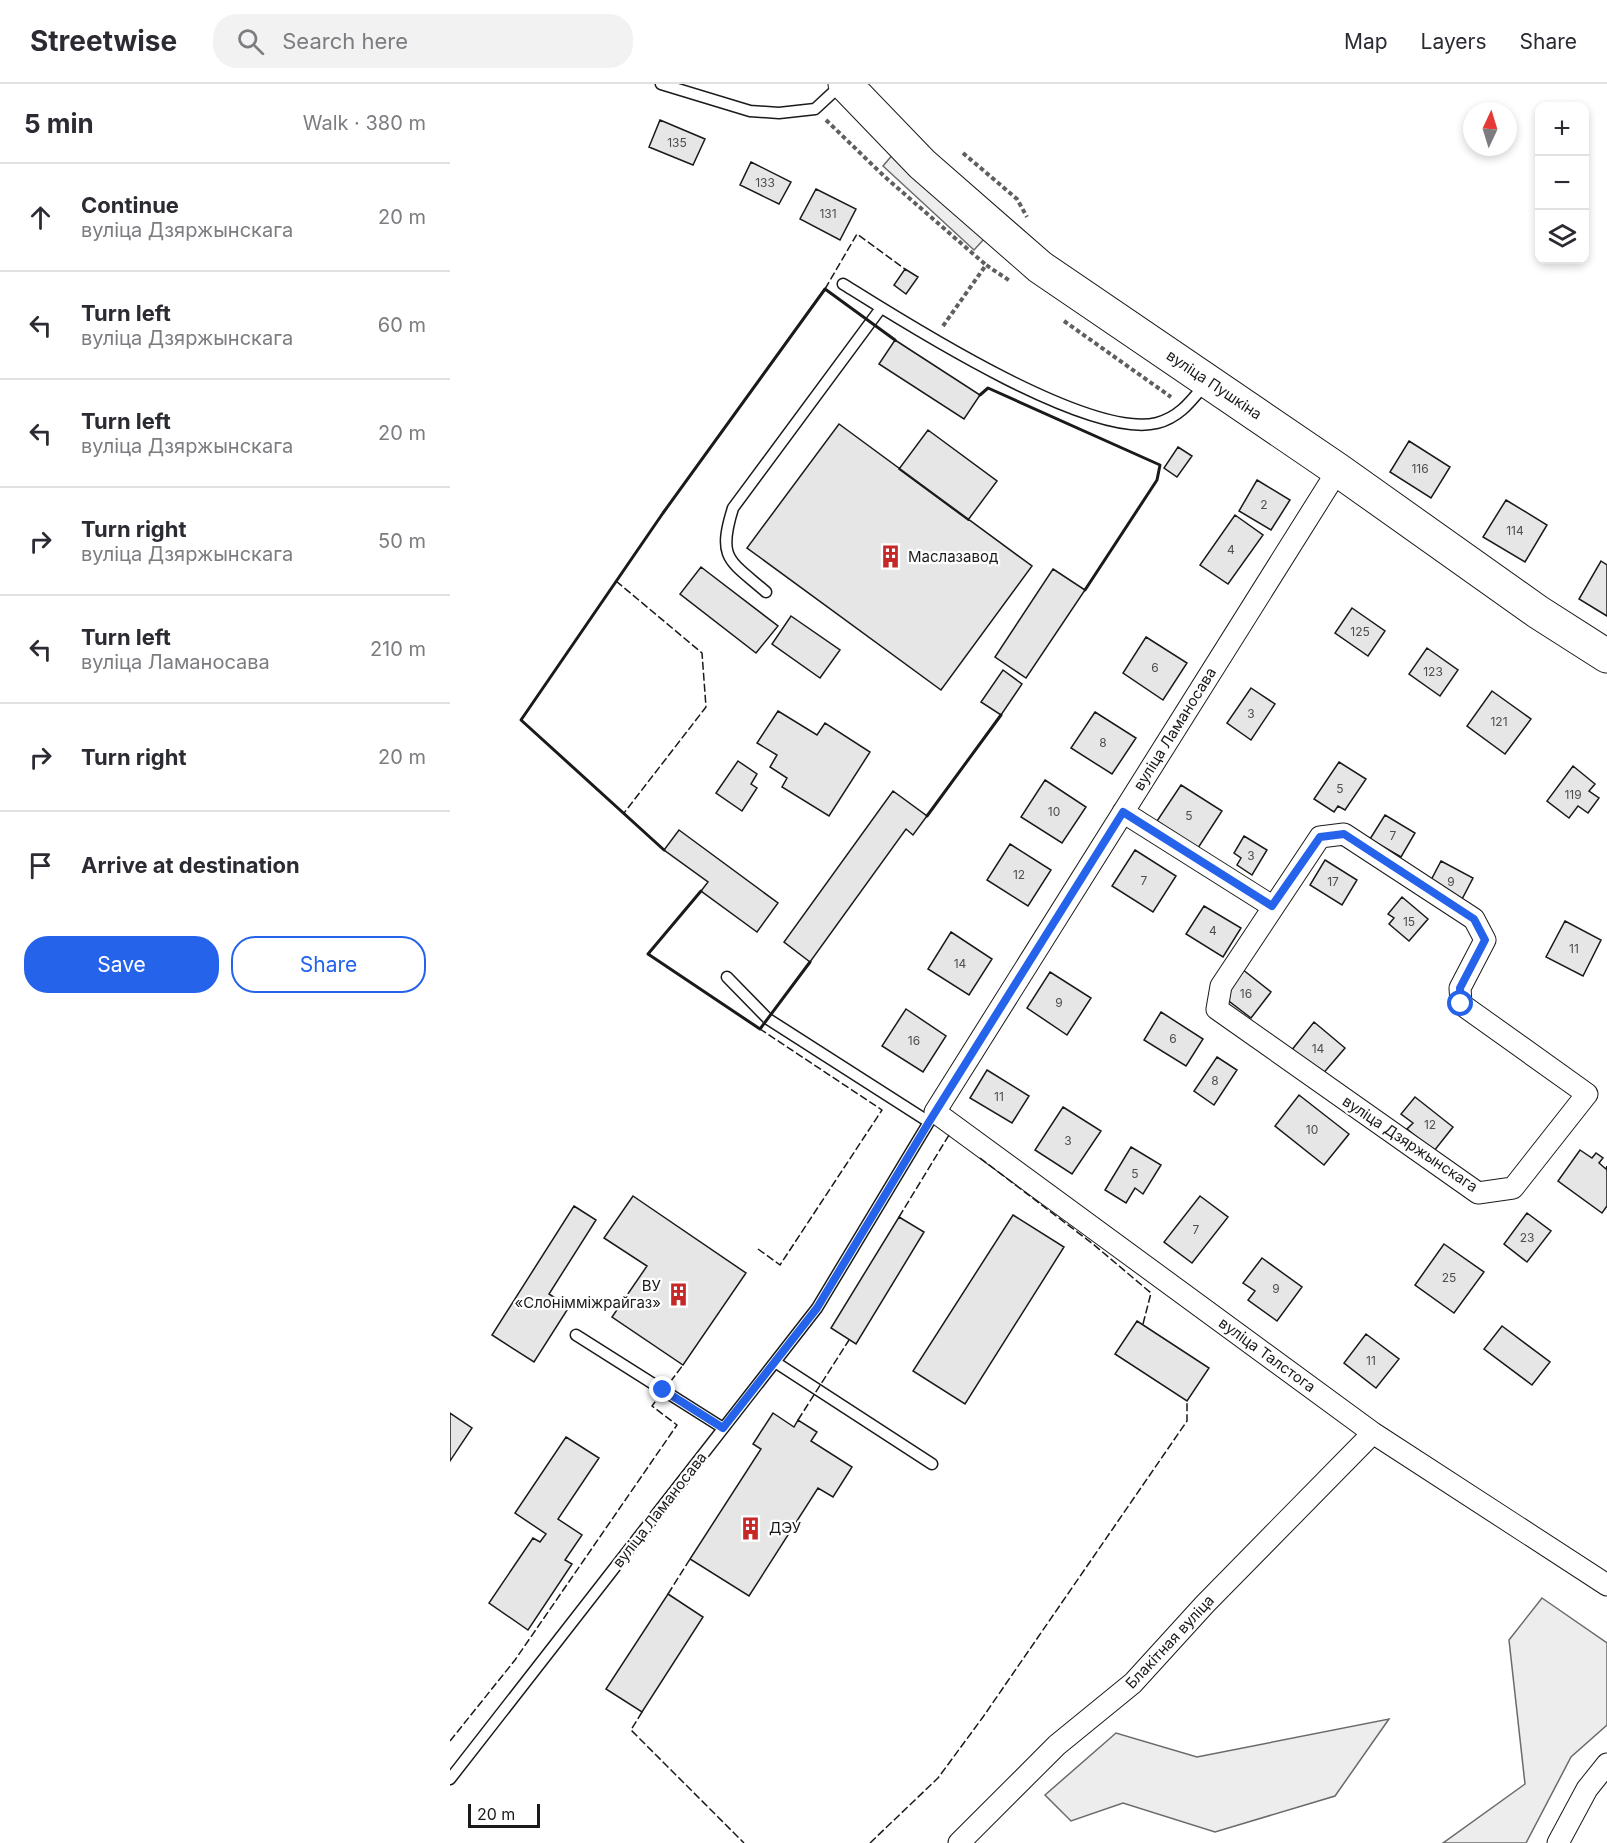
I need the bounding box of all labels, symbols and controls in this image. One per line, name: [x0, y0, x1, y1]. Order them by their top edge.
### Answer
search box: [213, 14, 633, 68]
text: Streetwise: [30, 24, 177, 58]
icon: search: [234, 25, 267, 58]
text: Search here: [282, 28, 408, 54]
text: Map: [1344, 29, 1388, 54]
text: Layers: [1421, 29, 1487, 54]
text: Share: [1520, 29, 1577, 54]
north arrow: [1463, 102, 1517, 156]
map controls: [1535, 102, 1589, 264]
button: +: [1535, 102, 1589, 156]
text: 5 min: [24, 108, 94, 139]
text: Walk · 380 m: [303, 111, 426, 135]
house number: 135: [667, 135, 687, 150]
button: −: [1535, 156, 1589, 210]
house number: 133: [755, 175, 775, 190]
text: Continue: [81, 192, 179, 218]
icon: ahead: [24, 201, 57, 234]
text: 20 m: [378, 205, 426, 229]
house number: 131: [819, 206, 837, 221]
button: layers: [1535, 210, 1589, 264]
text: вуліца Дзяржынскага: [81, 218, 293, 242]
text: Turn left: [81, 300, 171, 326]
icon: left: [24, 309, 57, 342]
text: 60 m: [378, 313, 426, 337]
text: вуліца Дзяржынскага: [81, 326, 293, 350]
street label: вуліца Пушкіна: [1163, 346, 1266, 424]
text: Turn left: [81, 408, 171, 434]
icon: left: [24, 417, 57, 450]
text: 20 m: [378, 421, 426, 445]
text: вуліца Дзяржынскага: [81, 434, 293, 458]
house number: 116: [1411, 461, 1429, 476]
house number: 2: [1260, 497, 1268, 512]
text: Turn right: [81, 516, 187, 542]
house number: 114: [1506, 523, 1524, 538]
icon: right: [24, 525, 57, 558]
text: 50 m: [378, 529, 426, 553]
text: вуліца Дзяржынскага: [81, 542, 293, 566]
house number: 4: [1227, 542, 1235, 557]
building icon: Маслазавод: [877, 544, 903, 570]
place label: Маслазавод: [908, 547, 998, 566]
text: Turn left: [81, 624, 171, 650]
house number: 125: [1350, 624, 1370, 639]
icon: left: [24, 633, 57, 666]
text: 210 m: [370, 637, 426, 661]
text: вуліца Ламаносава: [81, 650, 270, 674]
house number: 6: [1151, 660, 1159, 675]
street label: вуліца Ламаносава: [1129, 664, 1220, 794]
house number: 123: [1423, 664, 1443, 679]
house number: 3: [1247, 706, 1255, 721]
house number: 121: [1490, 714, 1508, 729]
house number: 8: [1099, 735, 1107, 750]
icon: right: [24, 741, 57, 774]
text: Turn right: [81, 744, 187, 770]
text: 20 m: [378, 745, 426, 769]
house number: 5: [1336, 781, 1344, 796]
house number: 119: [1564, 787, 1582, 802]
house number: 10: [1048, 804, 1060, 819]
house number: 5: [1185, 808, 1193, 823]
house number: 7: [1390, 828, 1397, 843]
house number: 3: [1247, 848, 1255, 863]
icon: arrive: [24, 849, 57, 882]
text: Arrive at destination: [81, 852, 300, 878]
house number: 12: [1013, 867, 1025, 882]
house number: 7: [1141, 873, 1148, 888]
house number: 17: [1327, 874, 1339, 889]
house number: 9: [1447, 874, 1455, 889]
house number: 15: [1403, 914, 1415, 929]
house number: 4: [1209, 923, 1217, 938]
button: Save: [24, 936, 219, 993]
button: Share: [231, 936, 426, 993]
house number: 11: [1569, 941, 1579, 956]
house number: 14: [954, 956, 967, 971]
house number: 16: [1240, 986, 1252, 1001]
route start: [1447, 990, 1473, 1016]
house number: 9: [1055, 995, 1063, 1010]
house number: 6: [1169, 1031, 1177, 1046]
house number: 16: [908, 1033, 920, 1048]
house number: 14: [1312, 1041, 1325, 1056]
house number: 8: [1211, 1073, 1219, 1088]
house number: 11: [994, 1089, 1004, 1104]
street label: вуліца Дзяржынскага: [1339, 1091, 1482, 1196]
house number: 12: [1424, 1117, 1436, 1132]
house number: 10: [1306, 1122, 1318, 1137]
house number: 3: [1064, 1133, 1072, 1148]
house number: 5: [1131, 1166, 1139, 1181]
house number: 7: [1193, 1222, 1200, 1237]
house number: 23: [1520, 1230, 1534, 1245]
house number: 25: [1442, 1270, 1456, 1285]
place label: ВУ «Слонімміжрайгаз»: [515, 1276, 662, 1312]
house number: 9: [1272, 1281, 1280, 1296]
building icon: ВУ «Слонімміжрайгаз»: [666, 1282, 692, 1308]
street label: вуліца Талстога: [1215, 1313, 1319, 1396]
house number: 11: [1366, 1353, 1376, 1368]
route end: [649, 1376, 675, 1402]
street label: вуліца Ламаносава: [609, 1448, 711, 1571]
building icon: ДЭУ: [738, 1515, 764, 1541]
place label: ДЭУ: [769, 1518, 802, 1537]
street label: Блакітная вуліца: [1121, 1591, 1218, 1693]
scale bar: [468, 1801, 540, 1828]
text: 20 m: [477, 1804, 515, 1824]

